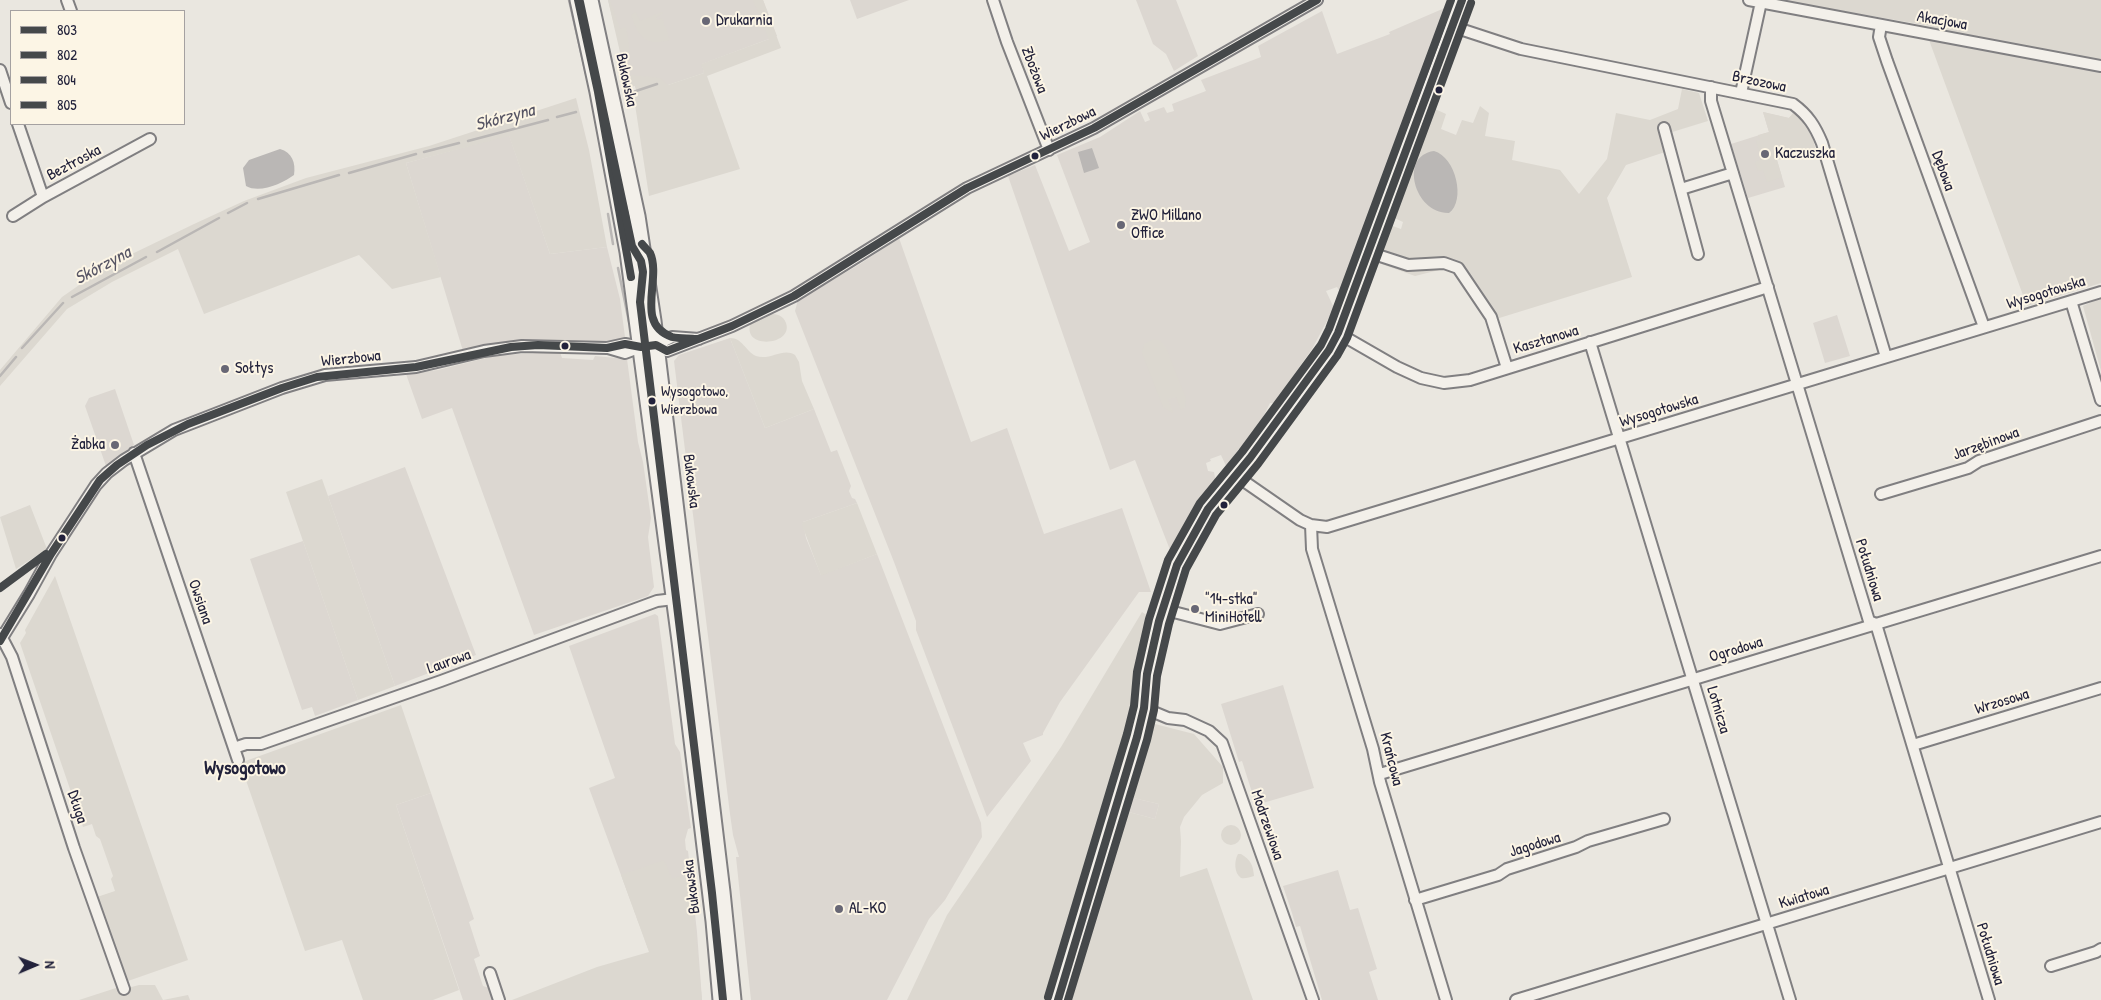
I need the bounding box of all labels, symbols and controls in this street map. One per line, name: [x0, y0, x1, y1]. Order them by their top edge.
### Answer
street label: Akacjowa: [1915, 7, 1969, 35]
legend: [10, 10, 185, 125]
place label: Drukarnia: [716, 11, 772, 31]
marker: Drukarnia: [700, 15, 712, 27]
text: 803: [57, 19, 77, 40]
text: 802: [57, 44, 77, 65]
street label: Zbożowa: [1016, 44, 1052, 96]
street label: Bukowska: [611, 52, 641, 108]
street label: Brzozowa: [1730, 67, 1788, 97]
text: 804: [57, 69, 76, 90]
unlabelled marker: [1434, 85, 1444, 95]
text: 805: [57, 94, 77, 115]
water label: Skórzyna: [473, 100, 537, 136]
street label: Wierzbowa: [1037, 102, 1099, 146]
street label: Beztroska: [44, 141, 104, 185]
place label: Kaczuszka: [1775, 144, 1835, 164]
marker: Kaczuszka: [1759, 148, 1771, 160]
street label: Dębowa: [1927, 149, 1959, 193]
unlabelled marker: [1030, 151, 1040, 161]
place label: ZWO Millano Office: [1131, 206, 1201, 244]
marker: ZWO Millano Office: [1115, 219, 1127, 231]
water label: Skórzyna: [71, 242, 135, 290]
street label: Wysogotowska: [2004, 272, 2088, 314]
street label: Kasztanowa: [1511, 321, 1581, 359]
unlabelled marker: [560, 341, 570, 351]
street label: Wierzbowa: [320, 346, 382, 372]
place label: Sołtys: [235, 359, 273, 379]
marker: Sołtys: [219, 363, 231, 375]
place label: Wysogotowo, Wierzbowa: [661, 383, 728, 418]
street label: Wysogotowska: [1617, 390, 1701, 432]
marker: Wysogotowo, Wierzbowa: [647, 396, 657, 406]
street label: Jarzębinowa: [1950, 423, 2022, 465]
place label: Żabka: [71, 435, 105, 455]
marker: Żabka: [109, 439, 121, 451]
street label: Bukowska: [678, 453, 704, 509]
unlabelled marker: [1219, 500, 1229, 510]
unlabelled marker: [57, 533, 67, 543]
street label: Południowa: [1850, 537, 1888, 603]
street label: Owsiana: [183, 577, 217, 627]
place label: "14-stka" MiniHotell: [1205, 590, 1262, 628]
marker: "14-stka" MiniHotell: [1189, 603, 1201, 615]
street label: Ogrodowa: [1707, 633, 1765, 667]
street label: Laurowa: [425, 645, 473, 679]
street label: Lotnicza: [1702, 684, 1734, 736]
street label: Wrzosowa: [1973, 685, 2031, 719]
street label: Krańcowa: [1375, 730, 1407, 788]
district label: Wysogotowo: [204, 758, 286, 780]
street label: Długa: [63, 788, 91, 826]
street label: Modrzewiowa: [1246, 788, 1288, 862]
street label: Jagodowa: [1507, 828, 1563, 862]
street label: Bukowska: [679, 859, 705, 915]
street label: Kwiatowa: [1777, 880, 1831, 914]
place label: AL-KO: [849, 899, 886, 919]
marker: AL-KO: [833, 903, 845, 915]
street label: Południowa: [1971, 921, 2009, 987]
north arrow: [10, 940, 60, 990]
text: N: [41, 961, 60, 969]

